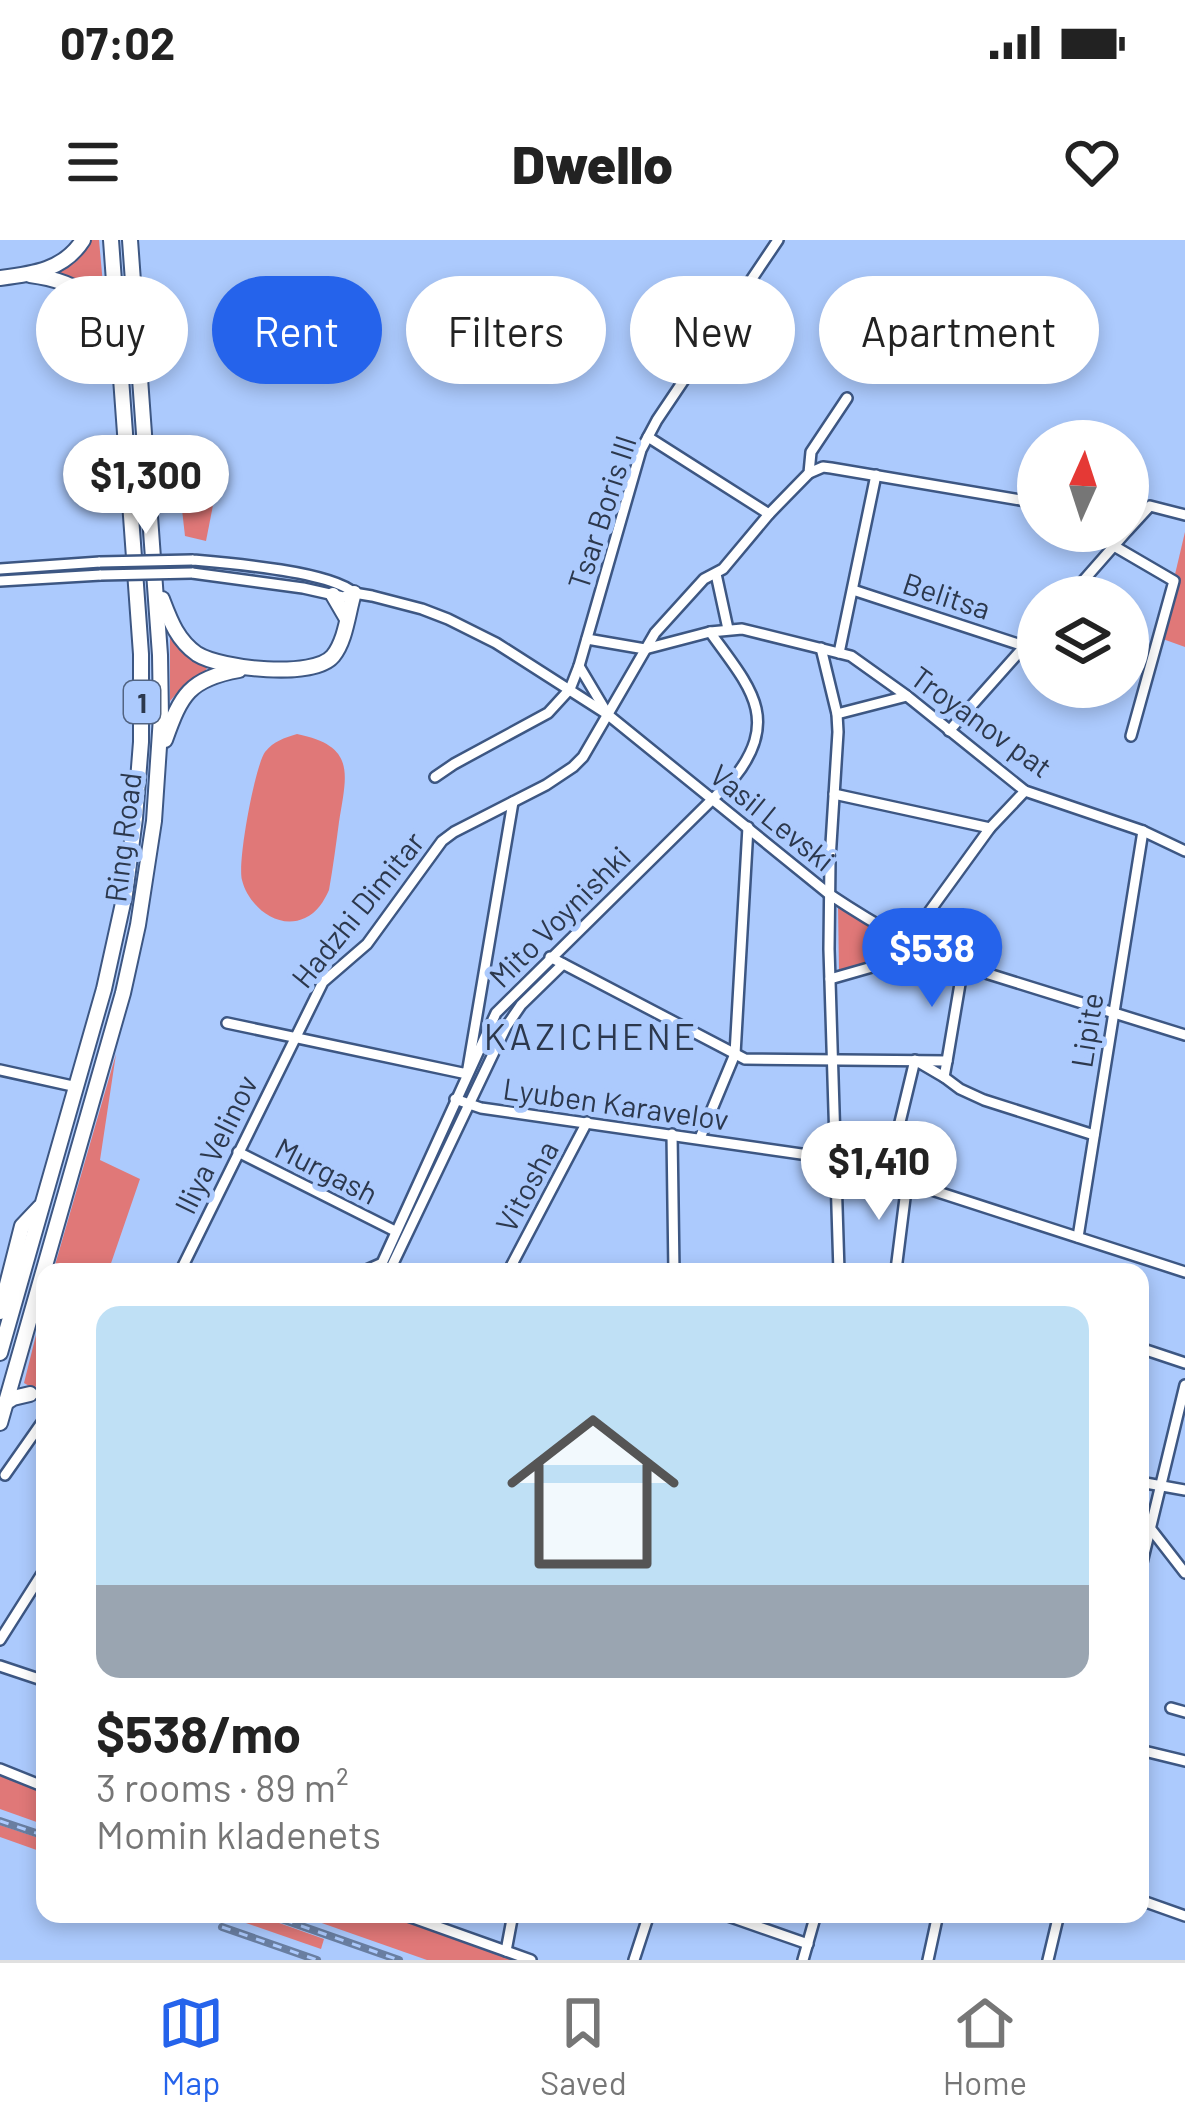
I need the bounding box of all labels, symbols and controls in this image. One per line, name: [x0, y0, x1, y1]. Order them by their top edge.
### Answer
text: 07:02: [60, 15, 175, 69]
icon: menu: [60, 129, 126, 195]
icon: heart: [1059, 129, 1125, 195]
text: Dwello: [512, 130, 673, 195]
chip: Buy: [36, 276, 188, 384]
chip: Rent: [212, 276, 382, 384]
chip: Filters: [406, 276, 606, 384]
chip: New: [630, 276, 795, 384]
chip: Apartment: [819, 276, 1099, 384]
north arrow: [1017, 420, 1149, 552]
map controls: [1017, 420, 1149, 708]
street label: Tsar Boris III: [559, 430, 643, 594]
pin: $1,300: [48, 435, 244, 537]
text: $1,300: [90, 450, 202, 497]
street label: Belitsa: [899, 564, 995, 626]
button: layers: [1017, 576, 1149, 708]
street label: Troyanov pat: [904, 658, 1060, 784]
road number: 1: [124, 681, 160, 723]
street label: Vasil Levski: [704, 756, 842, 878]
street label: Ring Road: [96, 770, 148, 904]
street label: Hadzhi Dimitar: [283, 824, 431, 994]
street label: Mito Voynishki: [481, 838, 637, 994]
pin: $538: [861, 908, 1003, 1010]
text: $538: [889, 923, 975, 970]
street label: Lipite: [1062, 990, 1110, 1070]
district label: KAZICHENE: [484, 1014, 698, 1057]
street label: Iliya Velinov: [166, 1069, 264, 1219]
street label: Lyuben Karavelov: [501, 1069, 731, 1137]
pin: $1,410: [781, 1121, 977, 1223]
street label: Murgash: [270, 1129, 384, 1211]
street label: Vitosha: [487, 1134, 565, 1238]
text: $1,410: [828, 1136, 930, 1183]
icon: home: [485, 1384, 701, 1600]
text: $538/mo: [96, 1702, 301, 1763]
text: 3 rooms · 89 m²: [96, 1763, 349, 1810]
text: Momin kladenets: [96, 1810, 381, 1857]
tab: Map: [158, 1990, 224, 2102]
tab: Saved: [540, 1990, 627, 2102]
tab: Home: [943, 1990, 1027, 2102]

